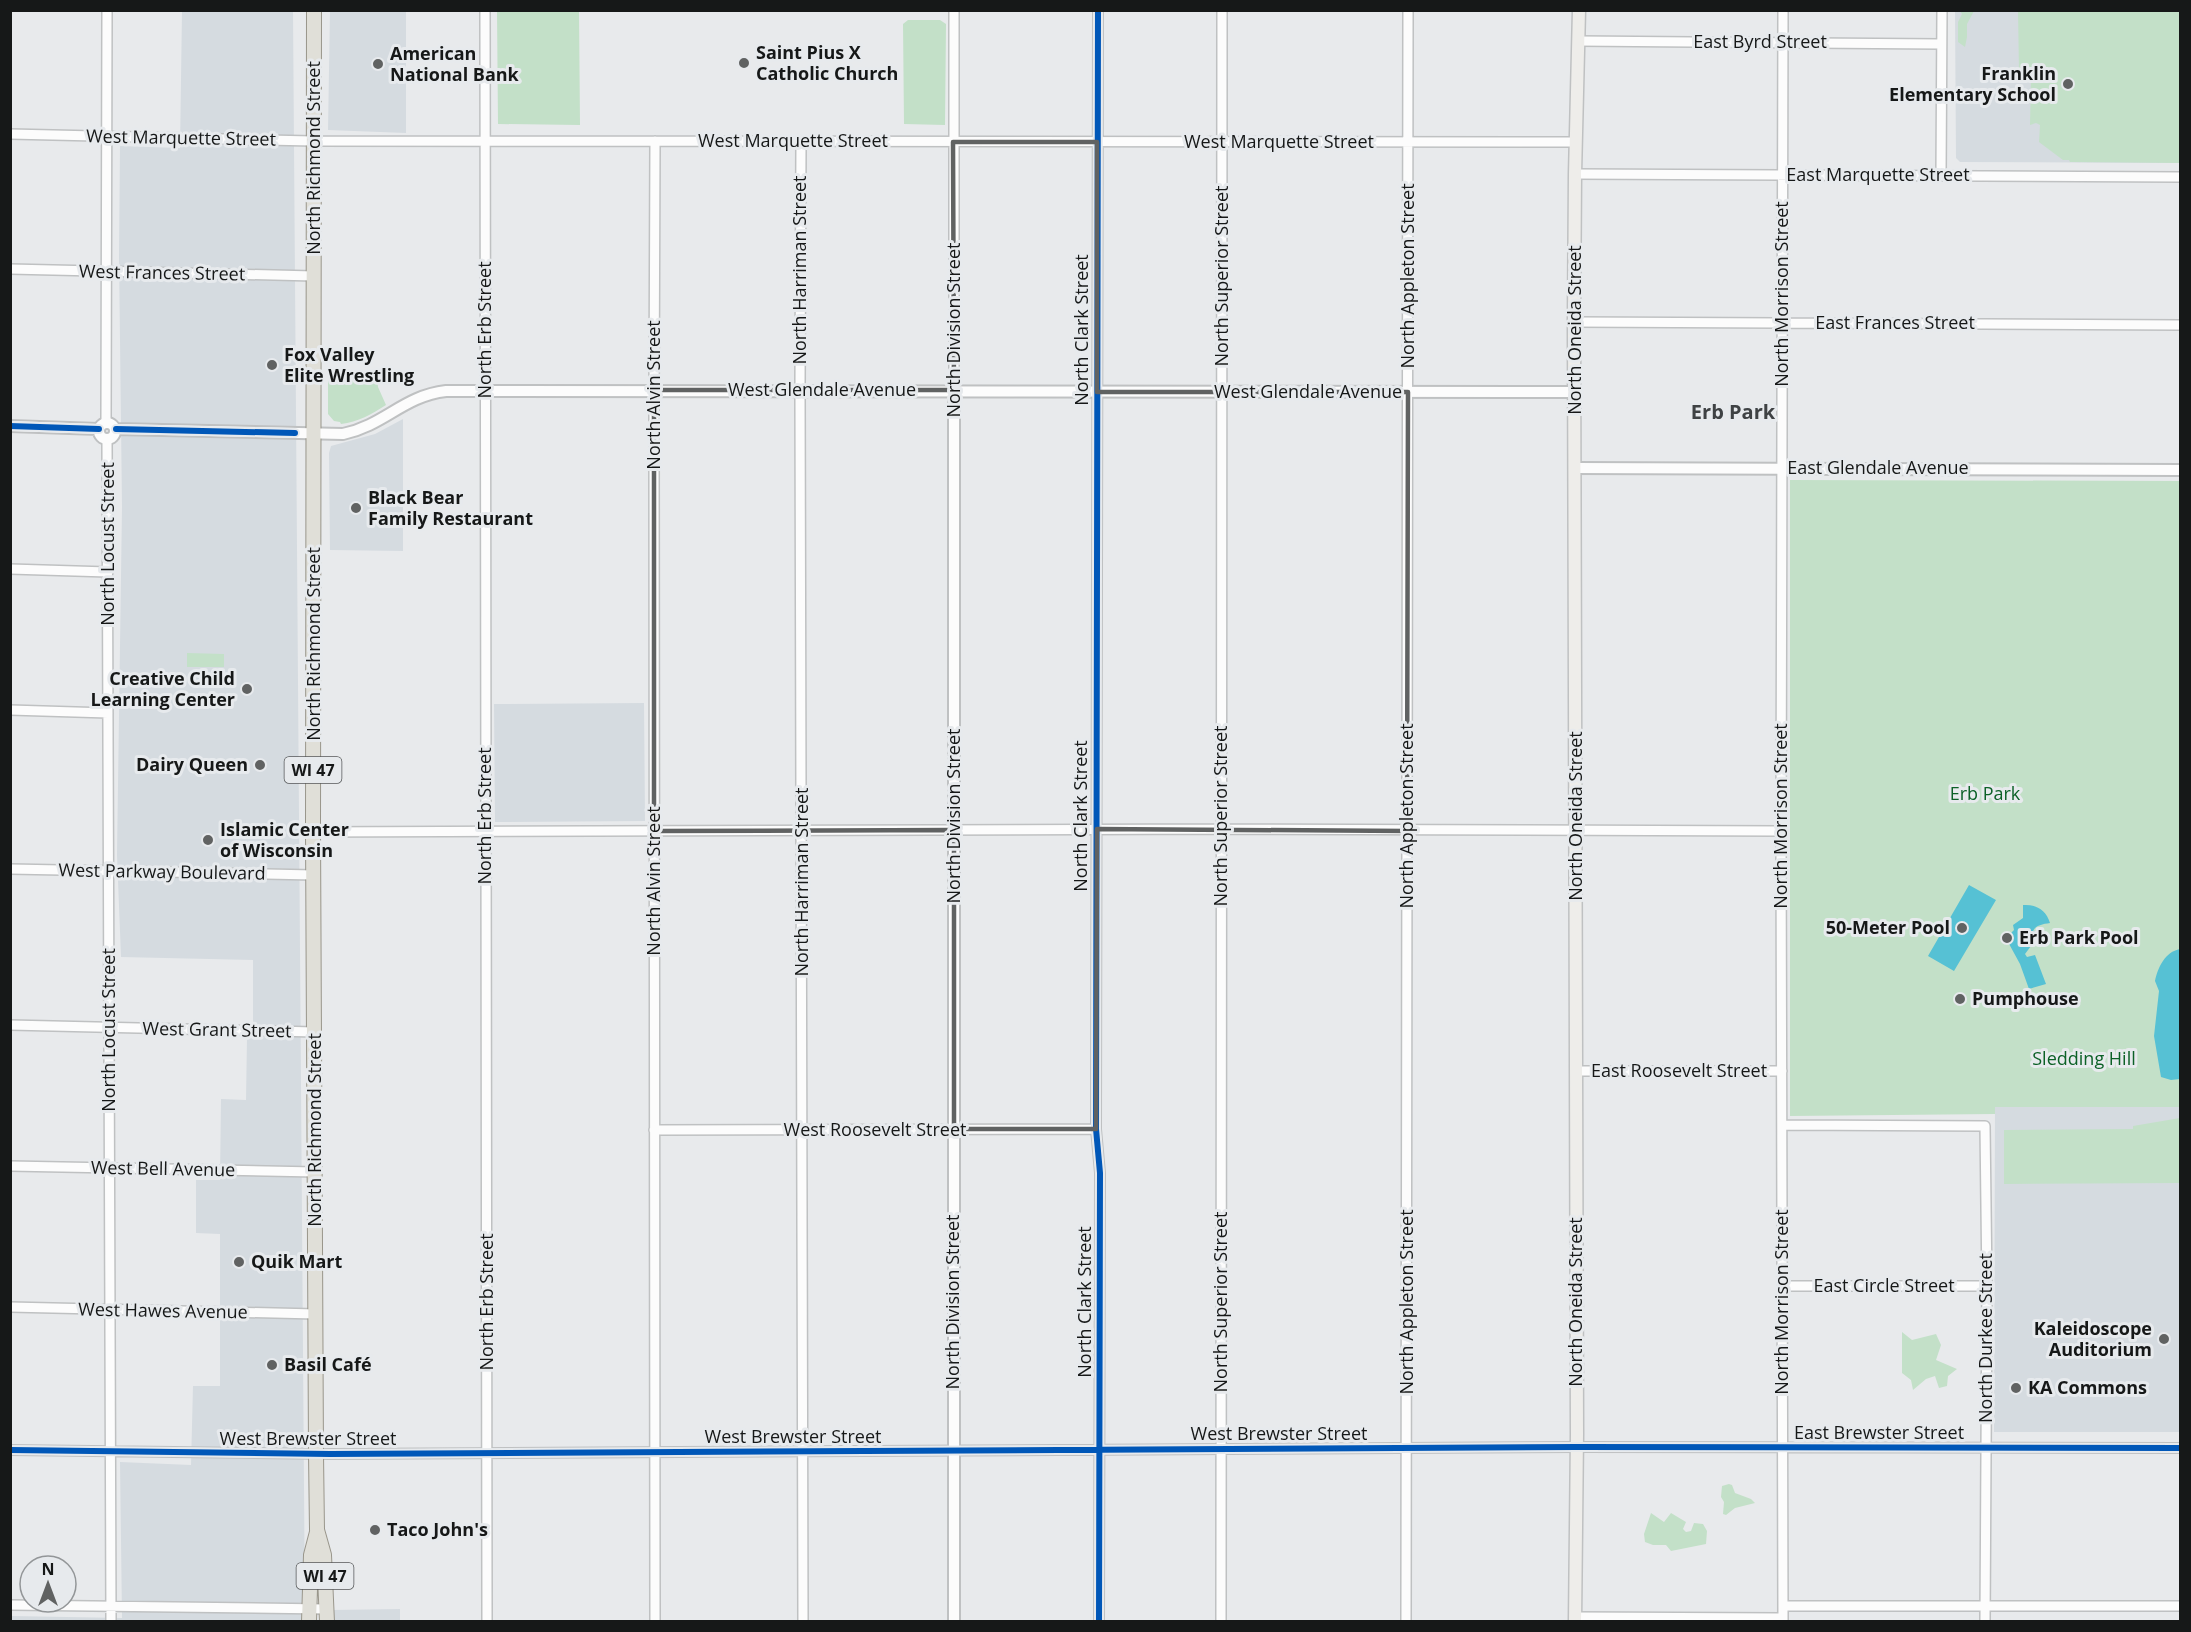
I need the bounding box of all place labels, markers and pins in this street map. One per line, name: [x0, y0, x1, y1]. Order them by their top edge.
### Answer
place label: Saint Pius X Catholic Church: [756, 40, 898, 85]
place label: American National Bank: [390, 41, 520, 86]
marker: Saint Pius X Catholic Church: [737, 56, 751, 70]
marker: American National Bank: [371, 57, 385, 71]
place label: Franklin Elementary School: [1889, 61, 2056, 106]
marker: Franklin Elementary School: [2061, 77, 2075, 91]
place label: Fox Valley Elite Wrestling: [284, 342, 414, 387]
marker: Fox Valley Elite Wrestling: [265, 358, 279, 372]
place label: Black Bear Family Restaurant: [368, 485, 533, 530]
marker: Black Bear Family Restaurant: [349, 501, 363, 515]
place label: Creative Child Learning Center: [91, 666, 235, 711]
marker: Creative Child Learning Center: [240, 682, 254, 696]
place label: Dairy Queen: [136, 752, 248, 776]
marker: Dairy Queen: [253, 758, 267, 772]
place label: Islamic Center of Wisconsin: [220, 817, 349, 862]
marker: Islamic Center of Wisconsin: [201, 833, 215, 847]
place label: 50-Meter Pool: [1826, 915, 1950, 939]
marker: 50-Meter Pool: [1955, 921, 1969, 935]
place label: Erb Park Pool: [2019, 925, 2139, 949]
marker: Erb Park Pool: [2000, 931, 2014, 945]
place label: Pumphouse: [1972, 986, 2079, 1010]
marker: Pumphouse: [1953, 992, 1967, 1006]
place label: Quik Mart: [251, 1249, 343, 1273]
marker: Quik Mart: [232, 1255, 246, 1269]
place label: Kaleidoscope Auditorium: [2034, 1316, 2152, 1361]
marker: Kaleidoscope Auditorium: [2157, 1332, 2171, 1346]
place label: Basil Café: [284, 1352, 372, 1376]
marker: Basil Café: [265, 1358, 279, 1372]
place label: KA Commons: [2028, 1375, 2147, 1399]
marker: KA Commons: [2009, 1381, 2023, 1395]
place label: Taco John's: [387, 1517, 488, 1541]
marker: Taco John's: [368, 1523, 382, 1537]

